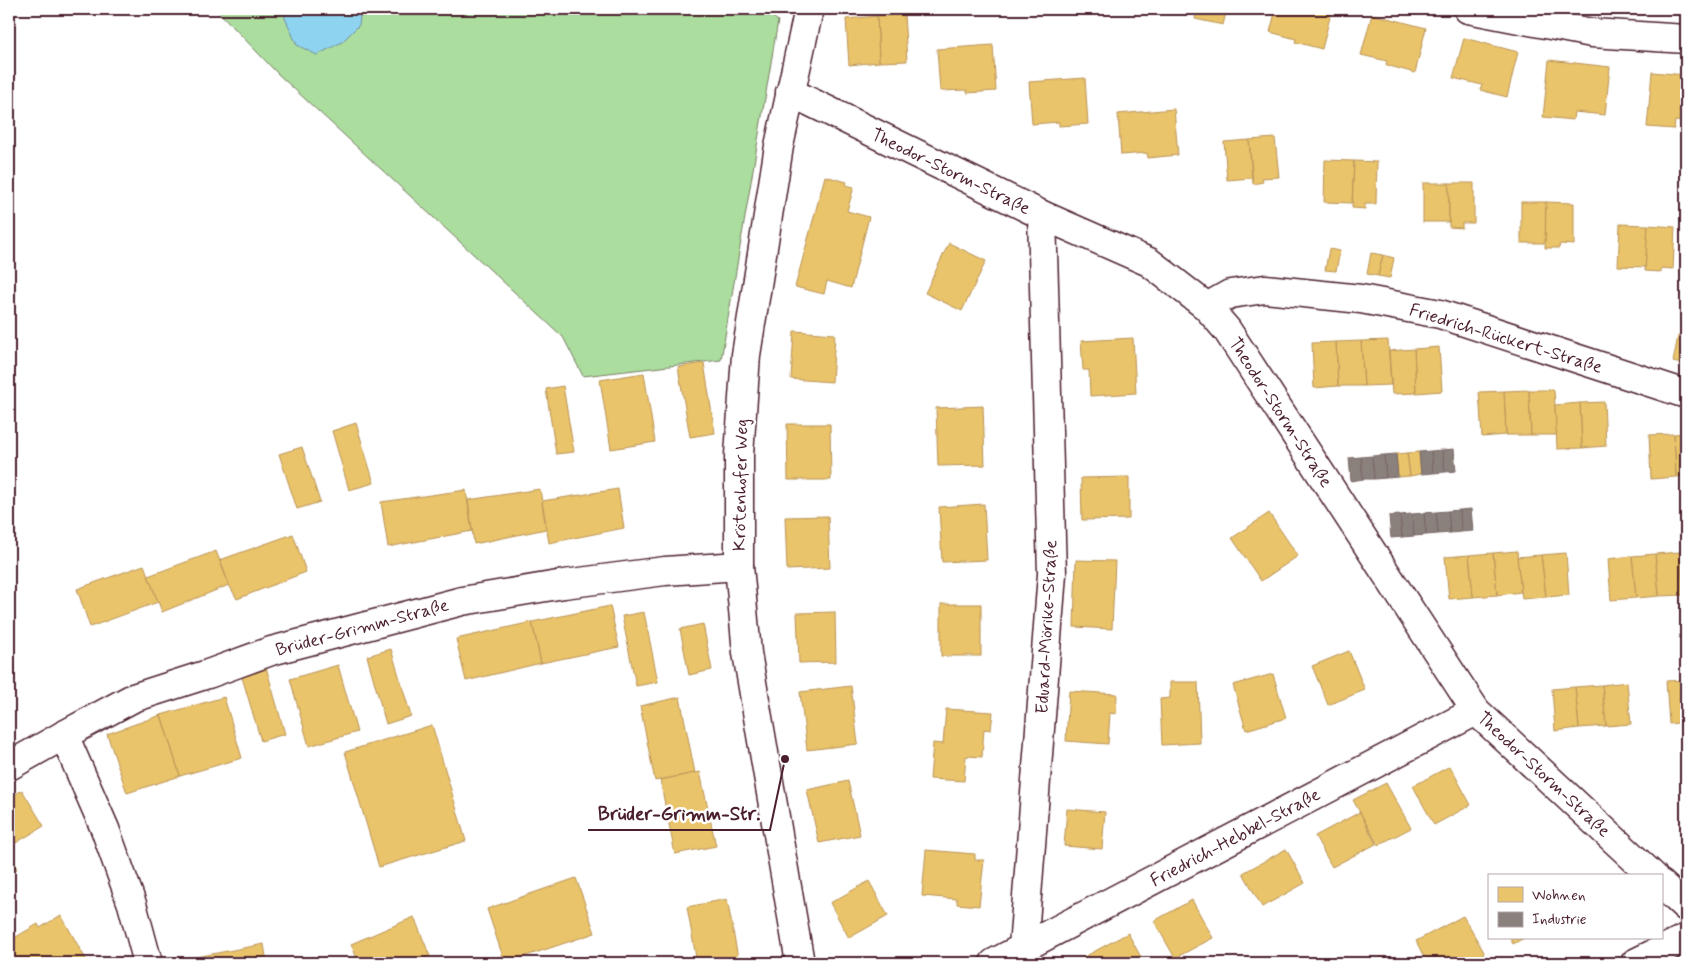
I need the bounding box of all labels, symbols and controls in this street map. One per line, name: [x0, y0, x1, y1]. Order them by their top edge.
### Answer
street label: Theodor-Storm-Straße: [867, 123, 1034, 221]
street label: Friedrich-Rückert-Straße: [1406, 298, 1605, 380]
street label: Theodor-Storm-Straße: [1223, 333, 1338, 492]
street label: Krötenhofer Weg: [728, 419, 754, 551]
street label: Eduard-Mörike-Straße: [1030, 539, 1064, 715]
street label: Brüder-Grimm-Straße: [273, 593, 451, 663]
street label: Theodor-Storm-Straße: [1471, 707, 1615, 843]
street label: Friedrich-Hebbel-Straße: [1146, 783, 1325, 893]
callout: Brüder-Grimm-Str.: [588, 796, 770, 830]
text: Brüder-Grimm-Str.: [598, 802, 760, 827]
legend: [1488, 874, 1662, 940]
text: Wohnen: [1532, 886, 1586, 906]
text: Industrie: [1532, 910, 1587, 930]

